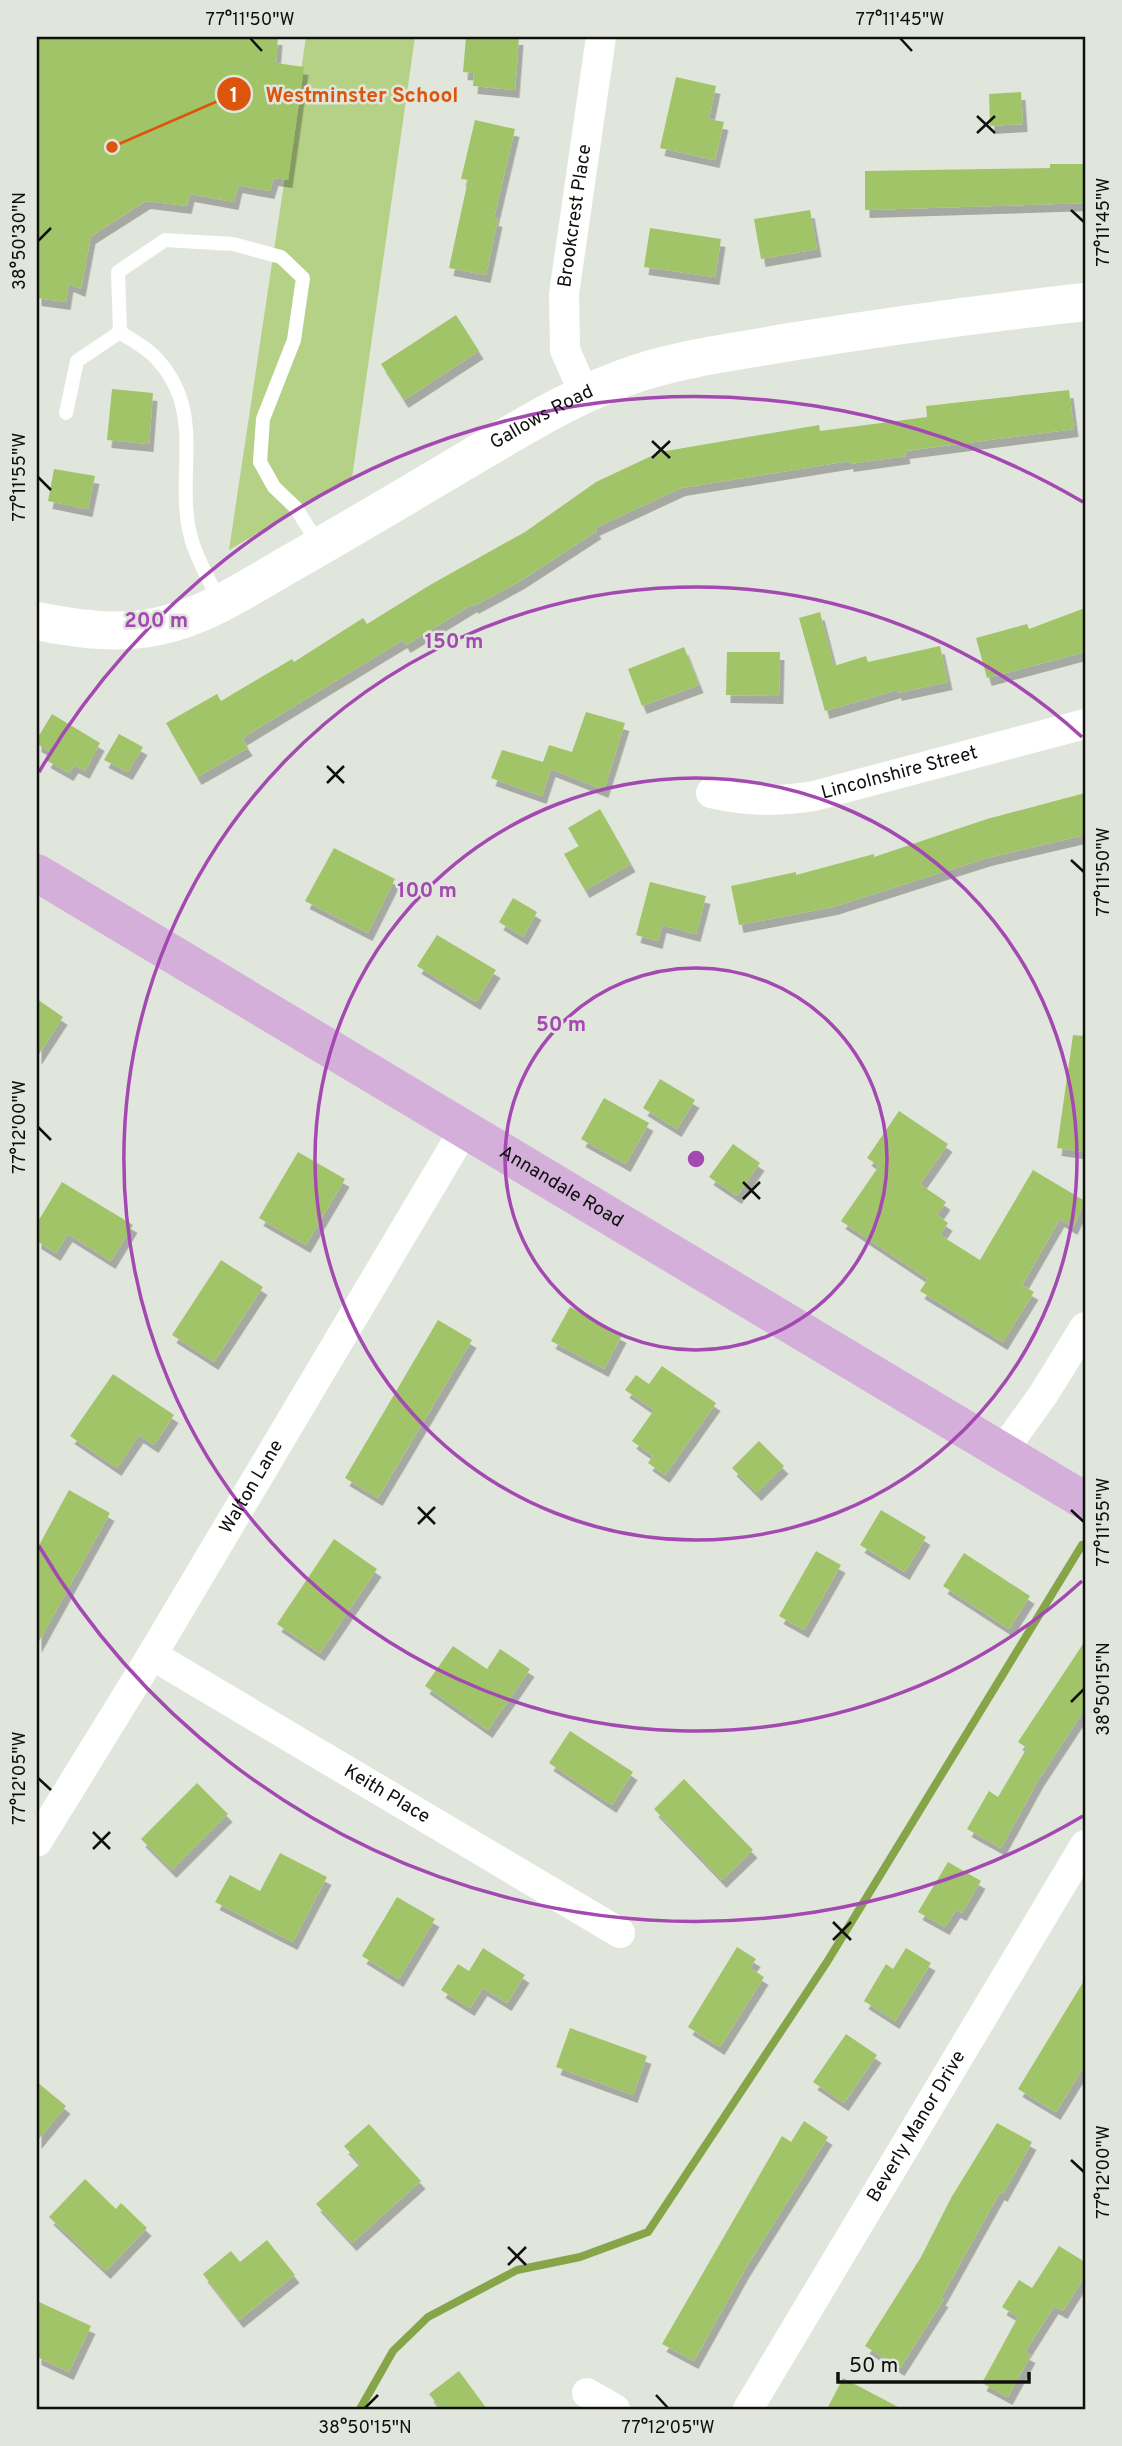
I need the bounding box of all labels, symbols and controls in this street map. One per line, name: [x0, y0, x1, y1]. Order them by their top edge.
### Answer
text: 77°11'50"W: [205, 9, 295, 32]
text: 77°11'45"W: [856, 9, 944, 32]
callout: Westminster School: [217, 73, 472, 115]
text: 1: [230, 83, 238, 110]
text: Westminster School: [266, 83, 458, 110]
street label: Brookcrest Place: [553, 143, 597, 289]
text: 77°11'45"W: [1093, 178, 1116, 266]
text: 38°50'30"N: [9, 192, 32, 290]
street label: Gallows Road: [486, 380, 597, 455]
text: 77°11'55"W: [9, 433, 32, 521]
text: 200 m: [124, 608, 188, 635]
text: 150 m: [425, 629, 483, 656]
street label: Lincolnshire Street: [819, 741, 980, 806]
text: 77°11'50"W: [1093, 827, 1116, 917]
text: 100 m: [397, 878, 457, 905]
text: 50 m: [536, 1012, 586, 1039]
text: 77°12'00"W: [9, 1080, 32, 1174]
street label: Annandale Road: [495, 1141, 627, 1233]
centre of rings: [684, 1147, 708, 1171]
street label: Walton Lane: [215, 1436, 289, 1538]
text: 77°11'55"W: [1093, 1478, 1116, 1566]
text: 38°50'15"N: [1093, 1642, 1116, 1736]
text: 77°12'05"W: [9, 1731, 32, 1825]
street label: Keith Place: [339, 1760, 434, 1829]
street label: Beverly Manor Drive: [862, 2046, 971, 2207]
text: 77°12'00"W: [1093, 2125, 1116, 2219]
scale bar: [838, 2341, 1029, 2385]
text: 50 m: [849, 2353, 898, 2380]
text: 38°50'15"N: [318, 2417, 412, 2440]
text: 77°12'05"W: [621, 2417, 715, 2440]

